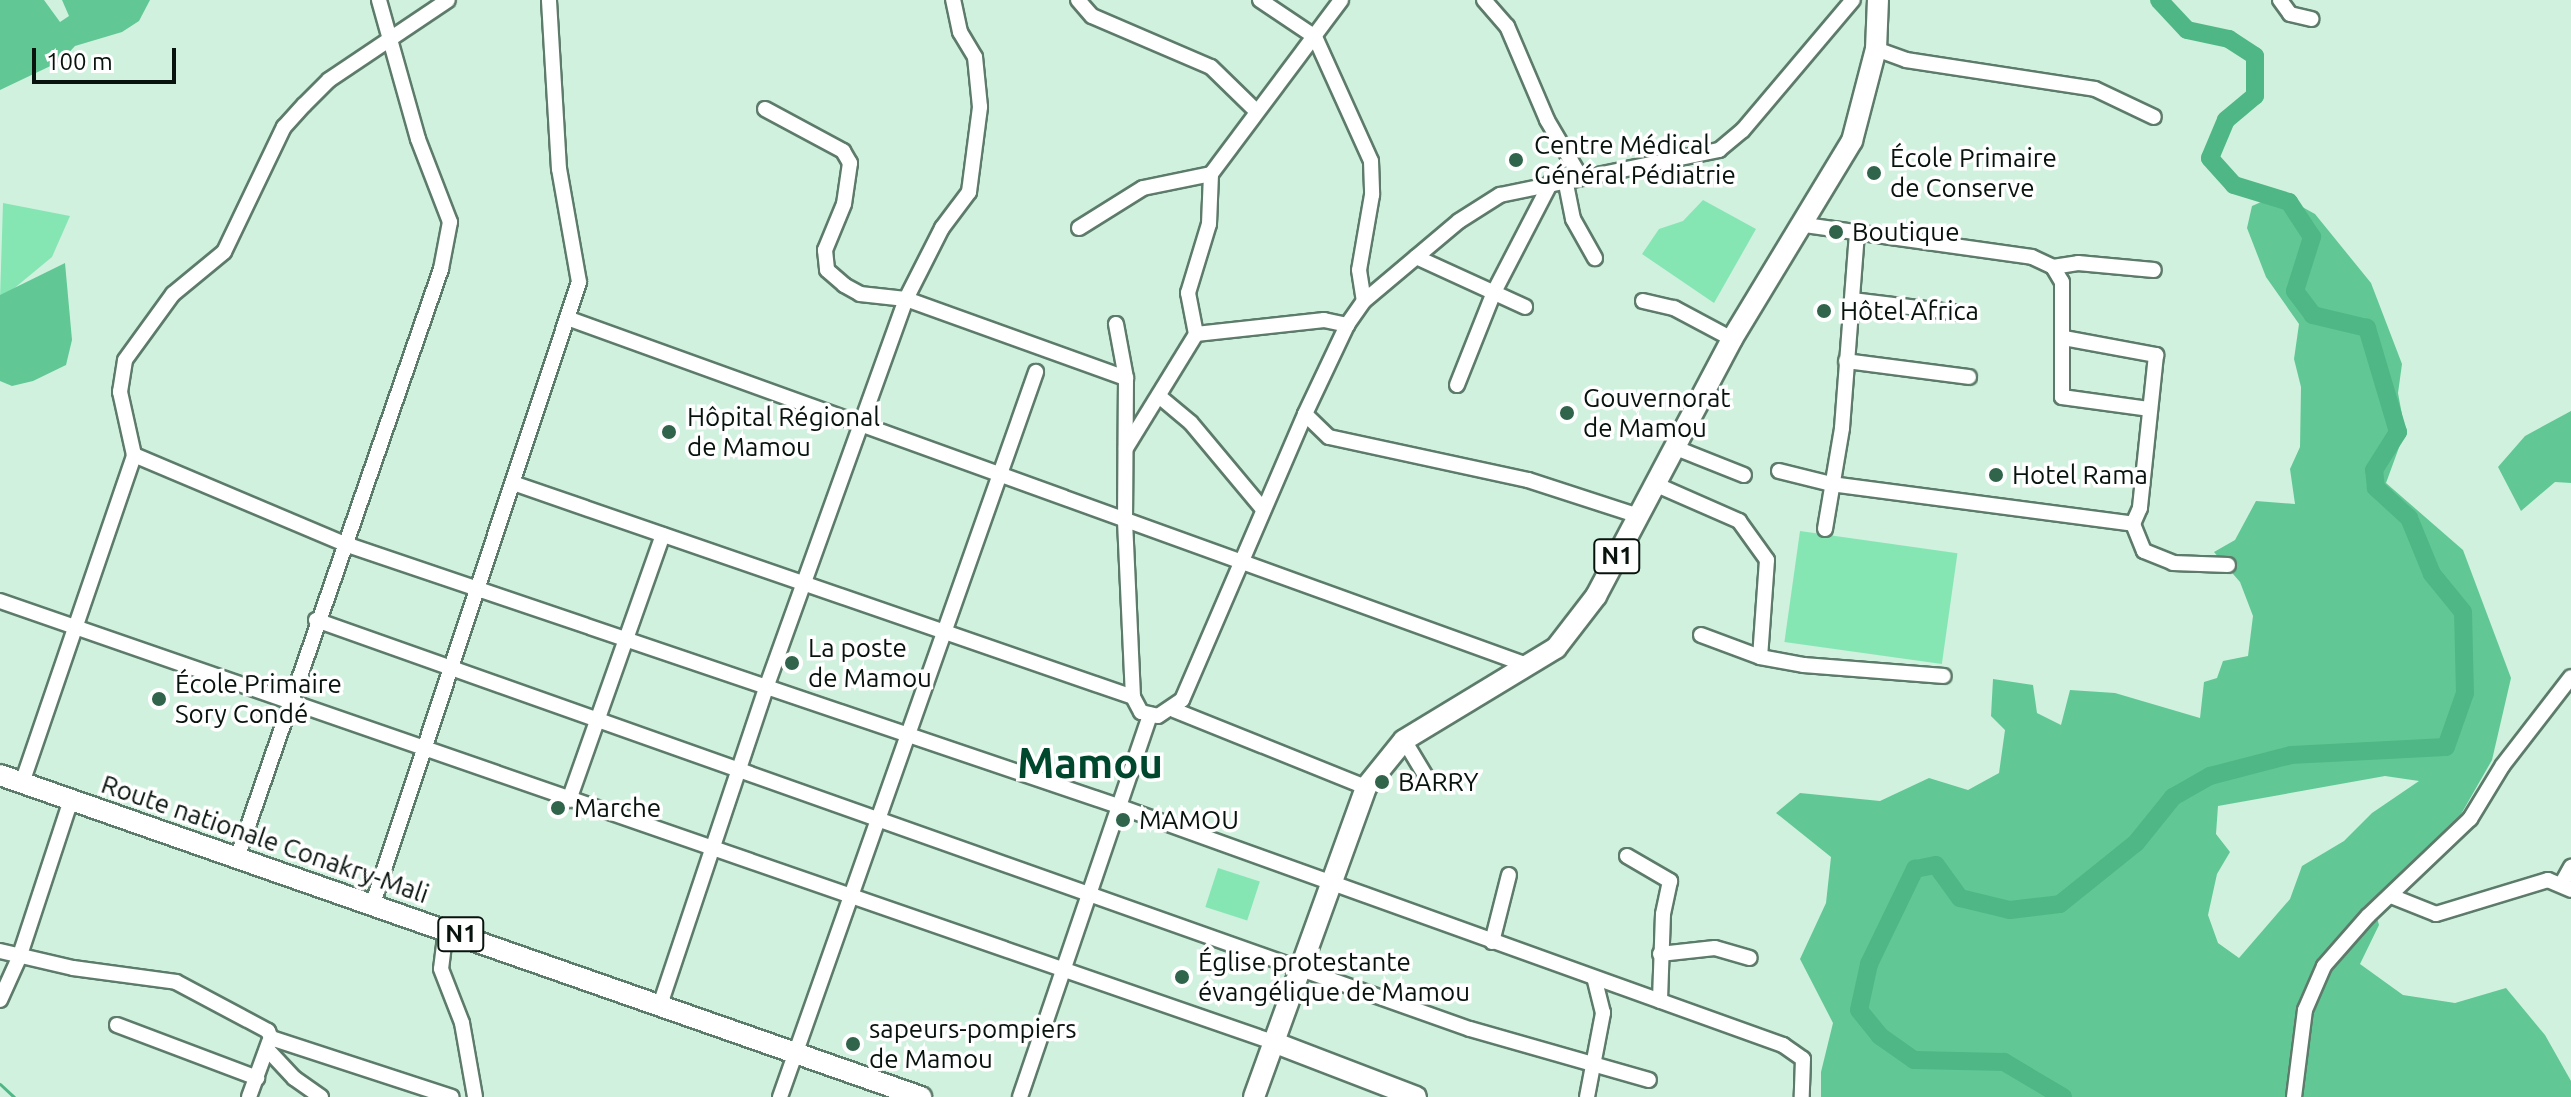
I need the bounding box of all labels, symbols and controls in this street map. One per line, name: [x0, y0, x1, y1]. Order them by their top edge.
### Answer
scale bar: [36, 32, 180, 82]
text: 100 m: [46, 48, 113, 75]
place label: Centre Médical Général Pédiatrie: [1534, 129, 1736, 190]
place label: École Primaire de Conserve: [1890, 142, 2057, 204]
marker: Centre Médical Général Pédiatrie: [1505, 149, 1527, 171]
marker: École Primaire de Conserve: [1865, 164, 1883, 182]
place label: Boutique: [1852, 216, 1960, 248]
marker: Boutique: [1827, 223, 1845, 241]
place label: Hôtel Africa: [1840, 295, 1979, 327]
marker: Hôtel Africa: [1815, 302, 1833, 320]
place label: Gouvernorat de Mamou: [1583, 382, 1731, 444]
place label: Hôpital Régional de Mamou: [687, 401, 880, 462]
marker: Gouvernorat de Mamou: [1558, 404, 1576, 422]
marker: Hôpital Régional de Mamou: [658, 421, 680, 443]
place label: Hotel Rama: [2012, 459, 2148, 491]
marker: Hotel Rama: [1987, 466, 2005, 484]
road number: N1: [1593, 536, 1641, 576]
place label: La poste de Mamou: [808, 632, 932, 694]
marker: La poste de Mamou: [783, 654, 801, 672]
place label: École Primaire Sory Condé: [175, 668, 342, 730]
marker: École Primaire Sory Condé: [150, 690, 168, 708]
district label: Mamou: [1017, 738, 1163, 788]
place label: BARRY: [1398, 766, 1479, 798]
street label: Route nationale Conakry-Mali: [97, 768, 433, 910]
marker: BARRY: [1373, 773, 1391, 791]
place label: Marche: [574, 792, 661, 824]
marker: Marche: [549, 799, 567, 817]
place label: MAMOU: [1139, 804, 1239, 836]
marker: MAMOU: [1114, 811, 1132, 829]
road number: N1: [437, 914, 485, 954]
place label: Église protestante évangélique de Mamou: [1198, 946, 1470, 1008]
marker: Église protestante évangélique de Mamou: [1173, 968, 1191, 986]
place label: sapeurs-pompiers de Mamou: [869, 1013, 1077, 1074]
marker: sapeurs-pompiers de Mamou: [844, 1035, 862, 1053]

